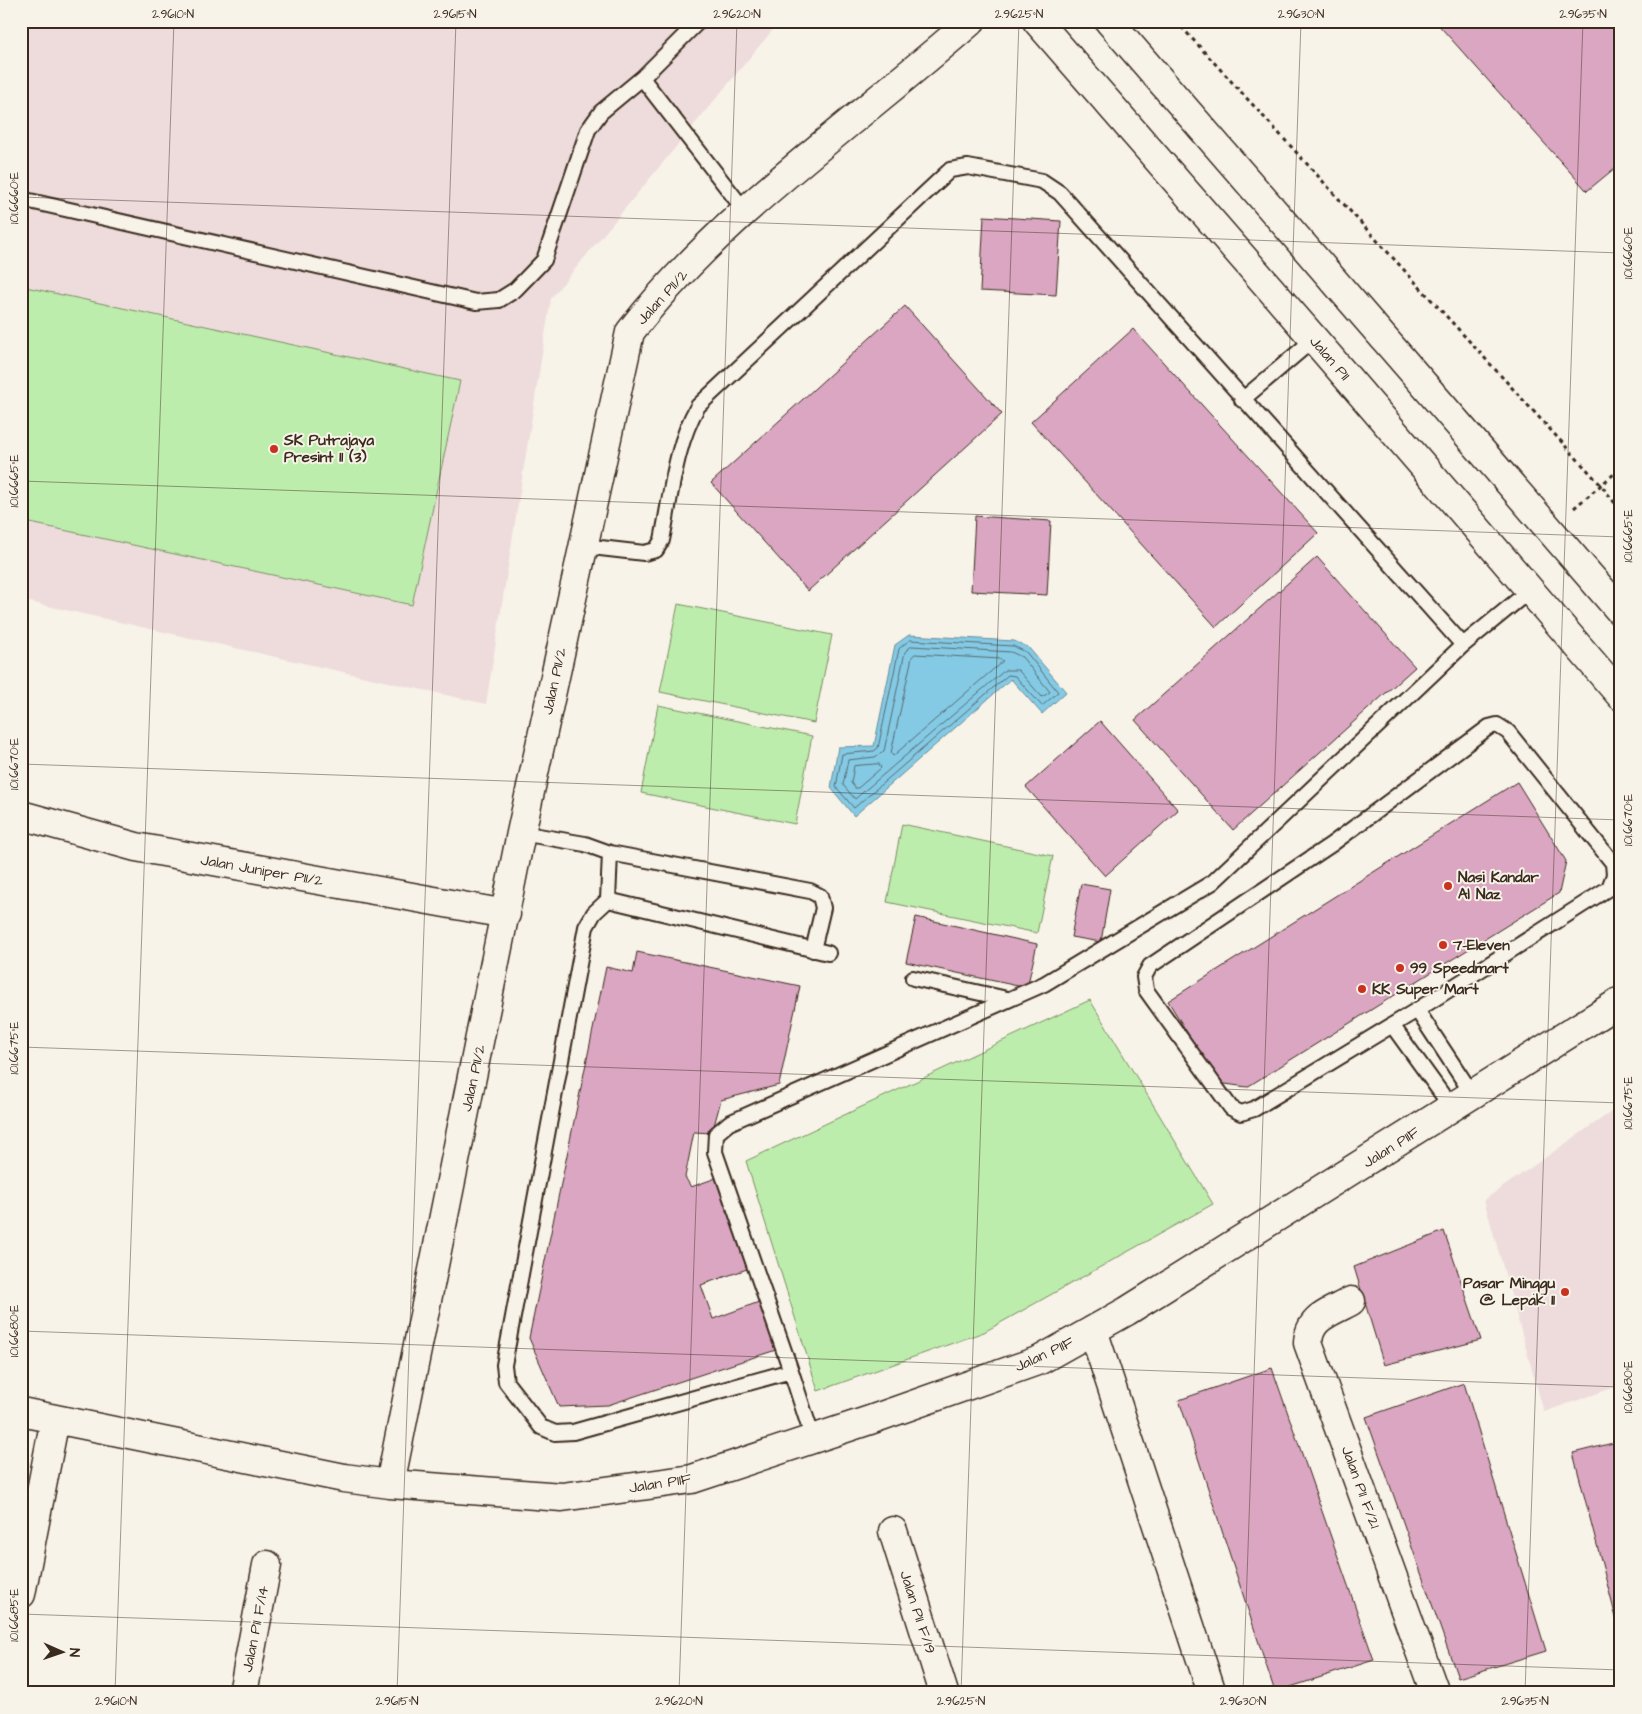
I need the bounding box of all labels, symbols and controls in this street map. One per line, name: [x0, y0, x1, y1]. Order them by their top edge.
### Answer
text: 2.9610°N: [152, 6, 195, 23]
text: 2.9615°N: [433, 6, 477, 23]
text: 2.9620°N: [713, 6, 761, 23]
text: 2.9625°N: [995, 6, 1044, 23]
text: 2.9630°N: [1278, 6, 1325, 23]
text: 2.9635°N: [1559, 6, 1607, 23]
text: 101.6660°E: [6, 172, 23, 224]
text: 101.6660°E: [1620, 227, 1637, 279]
street label: Jalan P11/2: [632, 265, 693, 330]
street label: Jalan P11: [1304, 332, 1355, 385]
place label: SK Putrajaya Presint 11 (3): [283, 430, 374, 468]
marker: SK Putrajaya Presint 11 (3): [268, 443, 280, 455]
text: 101.6665°E: [6, 454, 23, 508]
text: 101.6665°E: [1620, 509, 1637, 563]
street label: Jalan P11/2: [537, 645, 572, 716]
text: 101.6670°E: [6, 738, 23, 790]
text: 101.6670°E: [1620, 794, 1637, 846]
street label: Jalan Juniper P11/2: [199, 849, 325, 892]
place label: Nasi Kandar Al Naz: [1458, 867, 1539, 905]
marker: Nasi Kandar Al Naz: [1442, 880, 1454, 892]
place label: 7-Eleven: [1452, 935, 1510, 956]
marker: 7-Eleven: [1437, 939, 1449, 951]
place label: 99 Speedmart: [1410, 958, 1510, 979]
marker: 99 Speedmart: [1394, 962, 1406, 974]
place label: KK Super Mart: [1372, 979, 1479, 1000]
marker: KK Super Mart: [1356, 983, 1368, 995]
text: 101.6675°E: [6, 1022, 23, 1075]
street label: Jalan P11/2: [456, 1042, 491, 1113]
text: 101.6675°E: [1620, 1077, 1637, 1130]
street label: Jalan P11F: [1359, 1122, 1424, 1173]
place label: Pasar Minggu @ Lepak 11: [1463, 1273, 1555, 1311]
marker: Pasar Minggu @ Lepak 11: [1559, 1286, 1571, 1298]
text: 101.6680°E: [6, 1305, 23, 1357]
street label: Jalan P11F: [1011, 1331, 1078, 1377]
text: 101.6680°E: [1620, 1361, 1637, 1413]
street label: Jalan P11 F/21: [1336, 1443, 1385, 1531]
street label: Jalan P11F: [627, 1468, 693, 1499]
street label: Jalan P11 F/19: [894, 1568, 941, 1656]
street label: Jalan P11 F/14: [237, 1584, 274, 1674]
text: 101.6685°E: [6, 1588, 23, 1642]
north arrow: [38, 1626, 88, 1676]
text: N: [64, 1648, 84, 1657]
text: 2.9610°N: [95, 1693, 138, 1710]
text: 2.9615°N: [375, 1693, 419, 1710]
text: 2.9620°N: [655, 1693, 703, 1710]
text: 2.9625°N: [937, 1693, 986, 1710]
text: 2.9630°N: [1220, 1693, 1267, 1710]
text: 2.9635°N: [1501, 1693, 1549, 1710]

